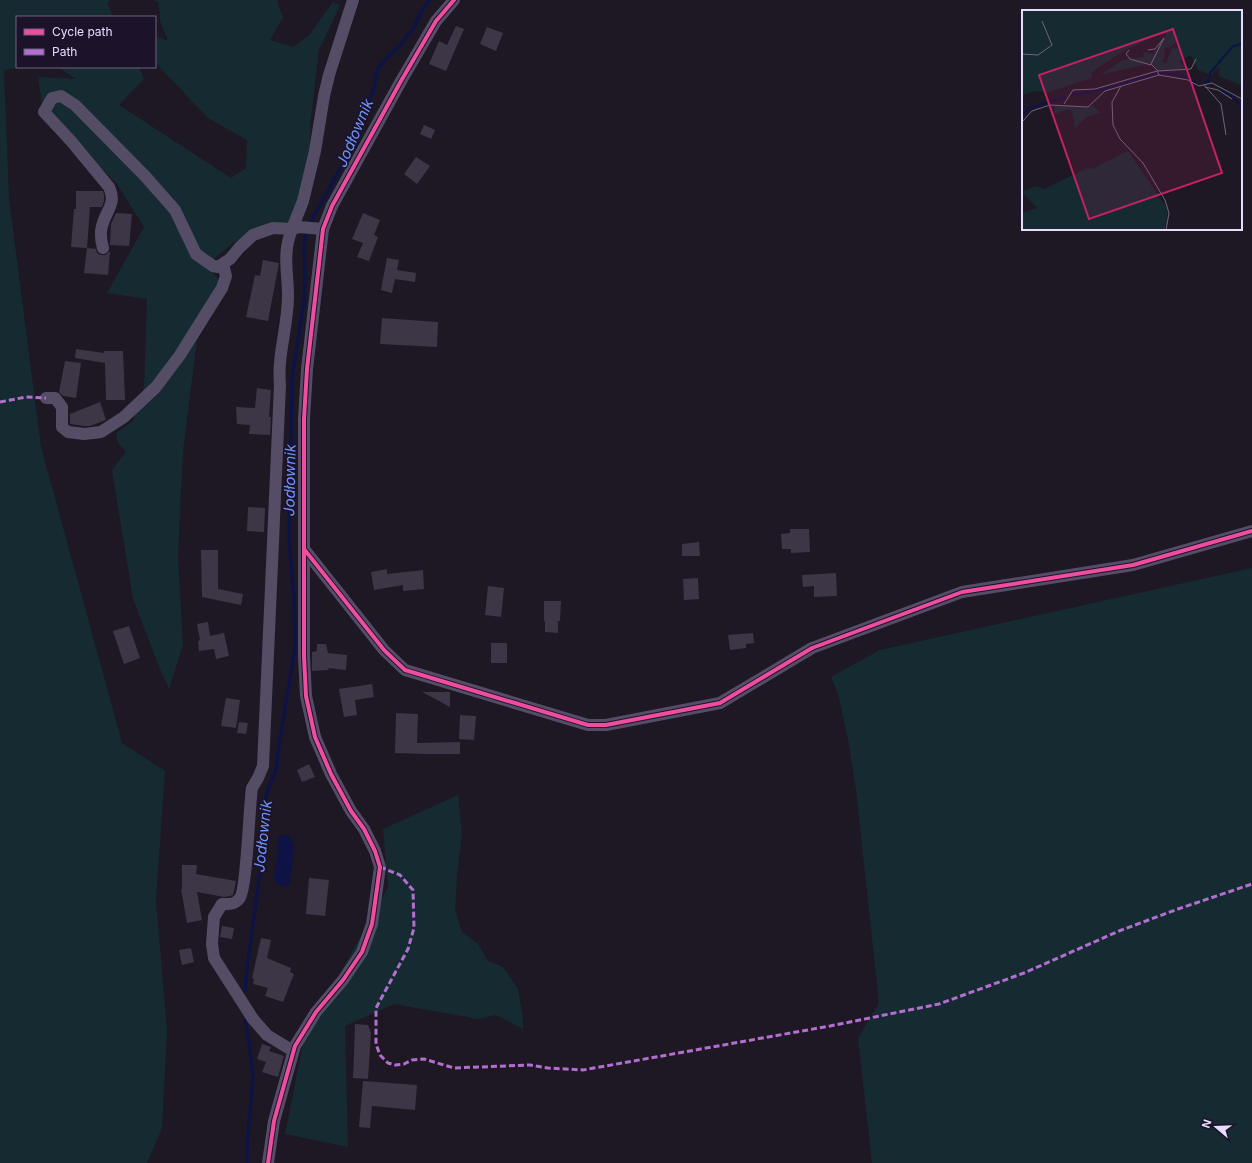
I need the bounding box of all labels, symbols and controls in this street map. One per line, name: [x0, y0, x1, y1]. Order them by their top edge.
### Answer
inset map: [1022, 10, 1242, 230]
legend: [16, 16, 156, 68]
text: Cycle path: [52, 24, 113, 39]
text: Path: [52, 44, 77, 59]
water label: Jodłownik: [332, 95, 378, 170]
water label: Jodłownik: [279, 443, 300, 516]
water label: Jodłownik: [249, 798, 276, 873]
north arrow: [1196, 1107, 1236, 1147]
text: N: [1199, 1117, 1215, 1130]

